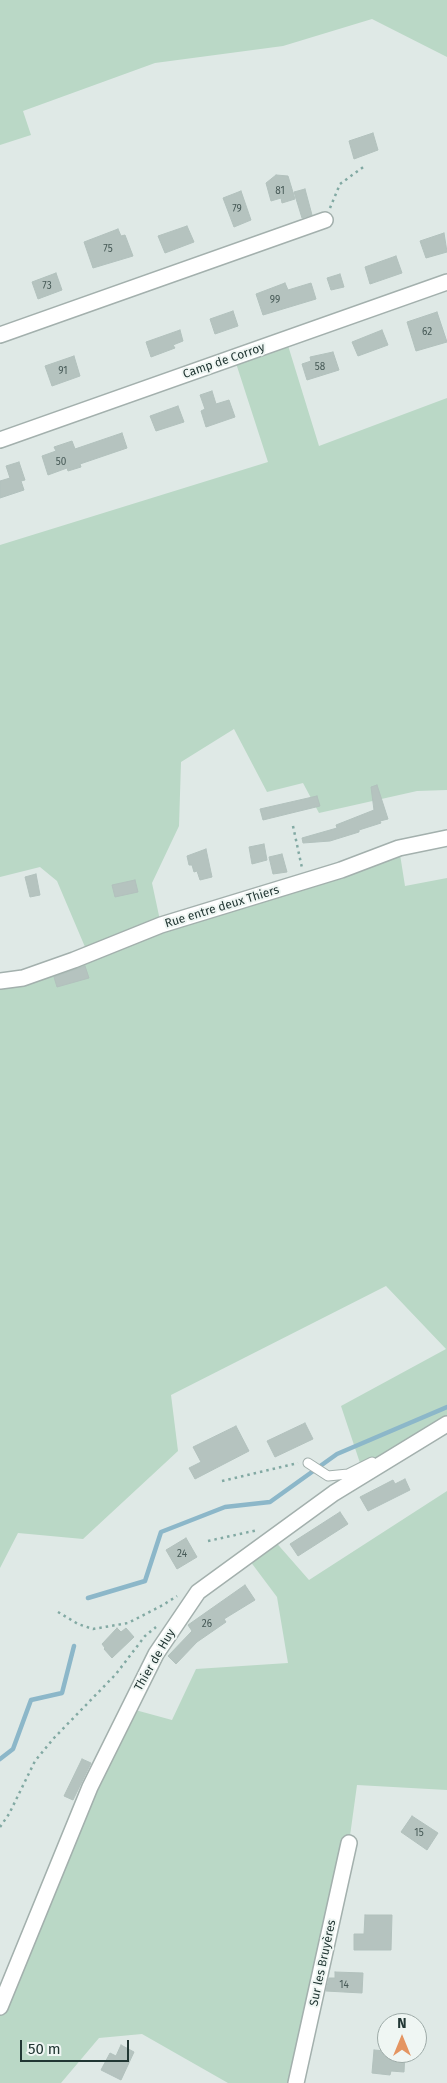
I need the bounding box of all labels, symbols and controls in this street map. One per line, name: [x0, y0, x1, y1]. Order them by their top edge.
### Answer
house number: 81: [275, 185, 285, 197]
house number: 79: [232, 203, 242, 215]
house number: 75: [103, 243, 113, 255]
house number: 73: [42, 280, 52, 292]
house number: 99: [270, 294, 280, 306]
house number: 62: [422, 326, 432, 338]
street label: Camp de Corroy: [181, 340, 267, 382]
house number: 58: [315, 361, 325, 373]
house number: 91: [58, 365, 68, 377]
house number: 50: [56, 456, 66, 468]
street label: Rue entre deux Thiers: [163, 883, 281, 931]
house number: 24: [177, 1548, 187, 1560]
house number: 26: [202, 1618, 212, 1630]
street label: Thier de Huy: [132, 1627, 178, 1693]
house number: 15: [414, 1827, 424, 1839]
street label: Sur les Bruyères: [307, 1919, 339, 2007]
house number: 14: [339, 1979, 349, 1991]
north arrow: [377, 2013, 427, 2063]
text: N: [397, 2015, 407, 2032]
scale bar: [22, 2030, 131, 2062]
text: 50 m: [28, 2040, 61, 2058]

